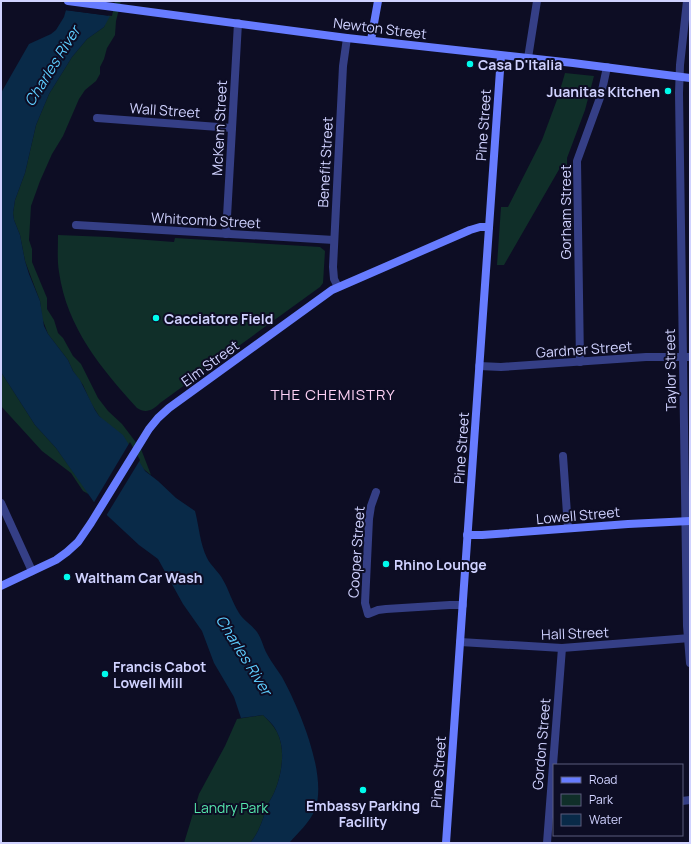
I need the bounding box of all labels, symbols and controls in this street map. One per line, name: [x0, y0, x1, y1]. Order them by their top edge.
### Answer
street label: Newton Street: [332, 13, 428, 43]
water label: Charles River: [19, 20, 86, 110]
place label: Casa D'Italia: [478, 55, 562, 74]
marker: Casa D'Italia: [465, 59, 475, 69]
street label: McKenn Street: [207, 79, 231, 176]
place label: Juanitas Kitchen: [547, 82, 660, 101]
marker: Juanitas Kitchen: [663, 86, 673, 96]
street label: Pine Street: [471, 88, 495, 162]
street label: Wall Street: [129, 98, 201, 122]
street label: Benefit Street: [313, 116, 337, 208]
street label: Gorham Street: [556, 164, 575, 260]
street label: Whitcomb Street: [151, 208, 262, 232]
place label: Cacciatore Field: [164, 309, 273, 328]
marker: Cacciatore Field: [151, 313, 161, 323]
street label: Taylor Street: [660, 328, 680, 411]
street label: Elm Street: [177, 335, 243, 390]
street label: Gardner Street: [535, 336, 633, 362]
district label: THE CHEMISTRY: [270, 384, 396, 405]
street label: Pine Street: [449, 411, 473, 485]
street label: Lowell Street: [535, 502, 621, 528]
street label: Cooper Street: [343, 505, 369, 599]
place label: Rhino Lounge: [394, 555, 487, 574]
marker: Rhino Lounge: [381, 559, 391, 569]
place label: Waltham Car Wash: [75, 568, 203, 587]
marker: Waltham Car Wash: [62, 572, 72, 582]
water label: Charles River: [211, 611, 278, 701]
street label: Hall Street: [541, 622, 610, 644]
place label: Francis Cabot Lowell Mill: [113, 657, 206, 692]
marker: Francis Cabot Lowell Mill: [100, 669, 110, 679]
street label: Gordon Street: [528, 697, 555, 791]
street label: Pine Street: [426, 735, 450, 809]
legend: [553, 764, 683, 836]
text: Road: [589, 771, 617, 788]
marker: Embassy Parking Facility: [358, 785, 368, 795]
text: Park: [589, 791, 614, 808]
place label: Embassy Parking Facility: [306, 796, 420, 831]
park label: Landry Park: [194, 798, 269, 817]
text: Water: [589, 811, 623, 828]

